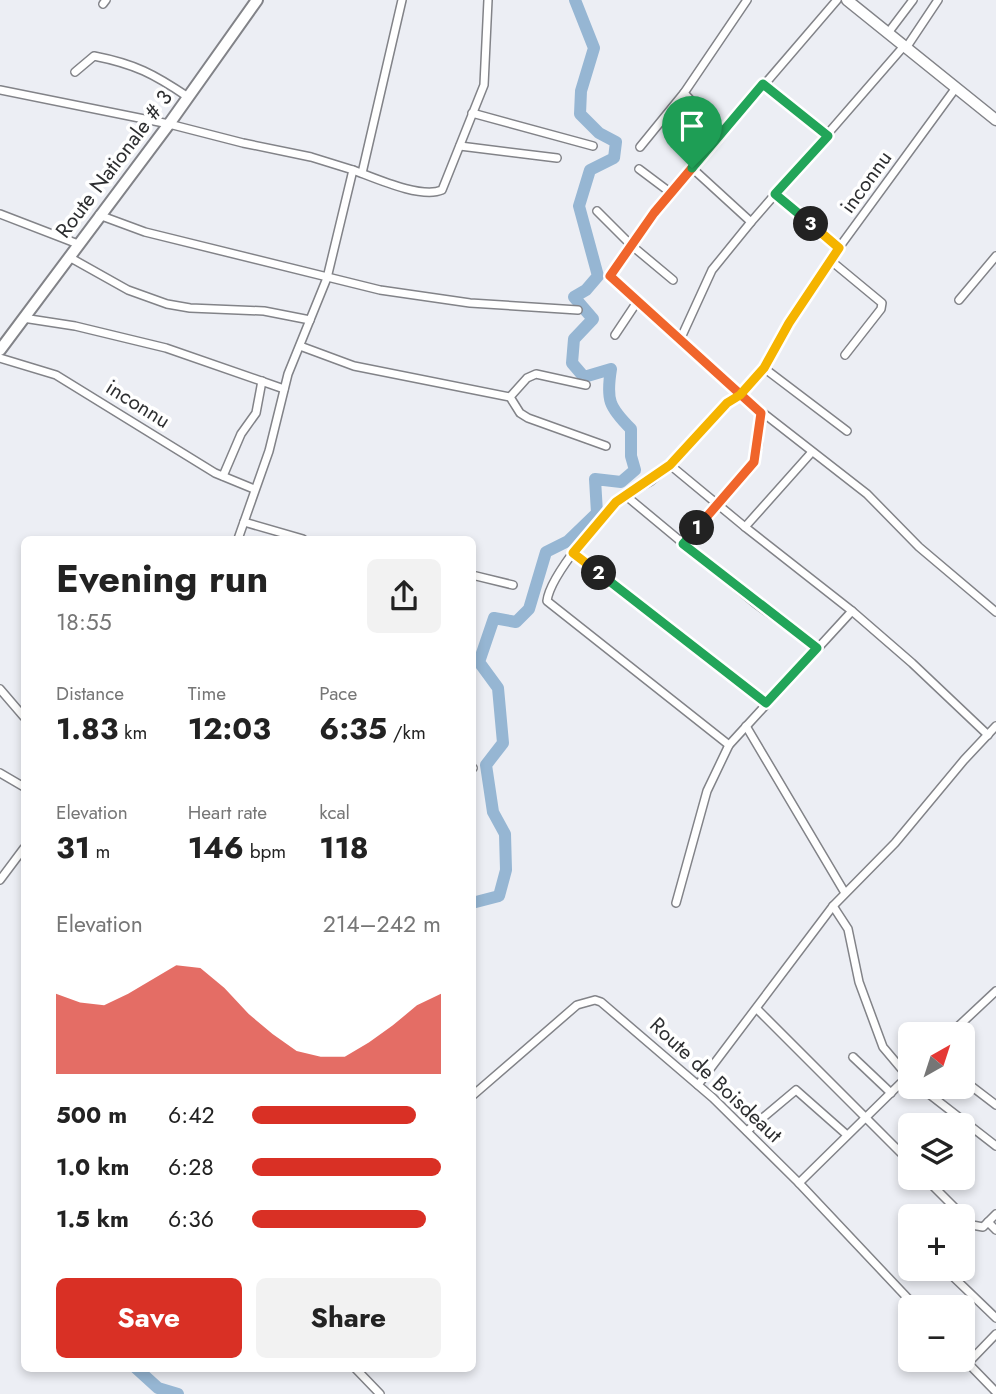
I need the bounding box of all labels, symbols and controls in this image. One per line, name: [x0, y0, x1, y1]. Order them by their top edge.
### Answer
street label: Route Nationale # 3: [48, 84, 180, 244]
pin: [662, 96, 722, 168]
icon: arrive: [673, 107, 711, 145]
street label: inconnu: [833, 144, 899, 220]
pin: 3: [794, 206, 828, 242]
text: 3: [805, 210, 816, 237]
street label: inconnu: [100, 372, 176, 436]
pin: 1: [680, 510, 714, 546]
text: 1: [692, 514, 701, 541]
text: Evening run: [56, 551, 268, 606]
pin: 2: [582, 556, 616, 590]
button: share: [367, 559, 441, 633]
text: 2: [592, 559, 605, 586]
text: 18:55: [56, 605, 112, 639]
text: Distance: [56, 680, 124, 707]
text: Time: [188, 680, 226, 707]
text: Pace: [319, 680, 357, 707]
text: 1.83: [56, 707, 118, 750]
text: 12:03: [188, 707, 271, 750]
text: 6:35: [319, 707, 387, 750]
text: km: [118, 719, 147, 746]
text: /km: [387, 719, 426, 746]
text: Elevation: [56, 799, 128, 826]
text: Heart rate: [188, 799, 267, 826]
text: kcal: [319, 799, 350, 826]
text: 31: [56, 826, 90, 869]
text: 146: [188, 826, 244, 869]
text: 118: [319, 826, 369, 869]
text: m: [90, 838, 110, 865]
text: bpm: [244, 838, 286, 865]
text: Elevation: [56, 907, 143, 941]
text: 214–242 m: [323, 907, 441, 941]
street label: Route de Boisdeaut: [643, 1011, 789, 1149]
north arrow: [898, 1022, 975, 1099]
map controls: [898, 1022, 975, 1372]
text: 500 m: [56, 1098, 127, 1132]
text: 6:42: [168, 1098, 215, 1132]
button: layers: [898, 1113, 975, 1190]
text: 1.0 km: [56, 1150, 129, 1184]
text: 6:28: [168, 1150, 214, 1184]
text: 1.5 km: [56, 1202, 129, 1236]
text: 6:36: [168, 1202, 214, 1236]
button: +: [898, 1204, 975, 1281]
button: Save: [56, 1278, 242, 1358]
button: Share: [256, 1278, 441, 1358]
button: −: [898, 1295, 975, 1372]

